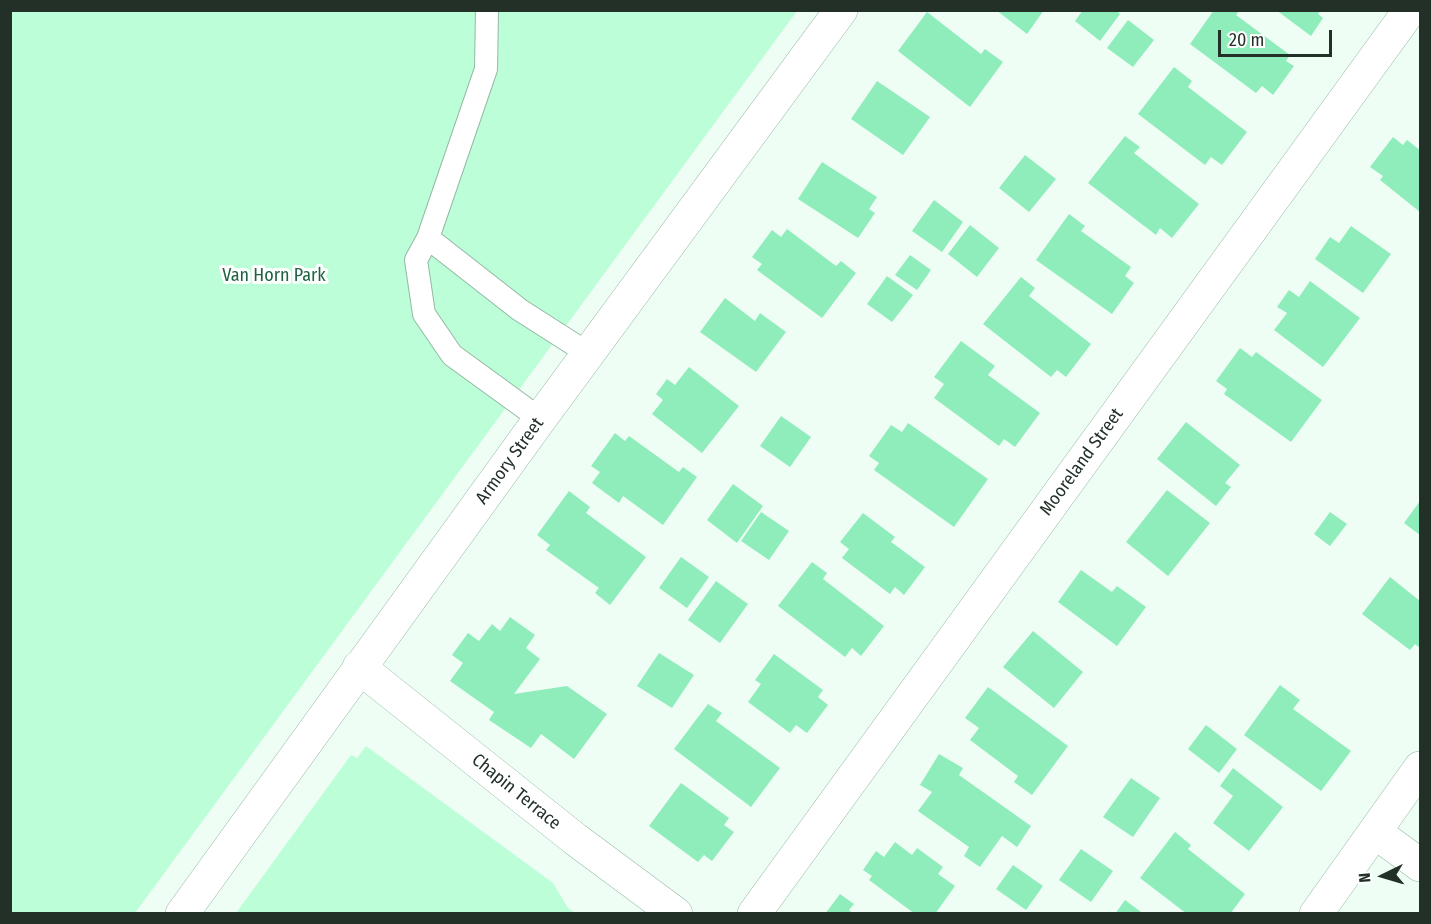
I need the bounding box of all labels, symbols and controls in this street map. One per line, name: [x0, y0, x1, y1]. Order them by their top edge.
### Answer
scale bar: [1221, 18, 1335, 56]
text: 20 m: [1229, 29, 1264, 51]
park label: Van Horn Park: [222, 265, 326, 287]
street label: Mooreland Street: [1036, 404, 1128, 520]
street label: Armory Street: [471, 413, 549, 509]
street label: Chapin Terrace: [467, 749, 565, 835]
north arrow: [1353, 846, 1413, 906]
text: N: [1355, 872, 1374, 883]

